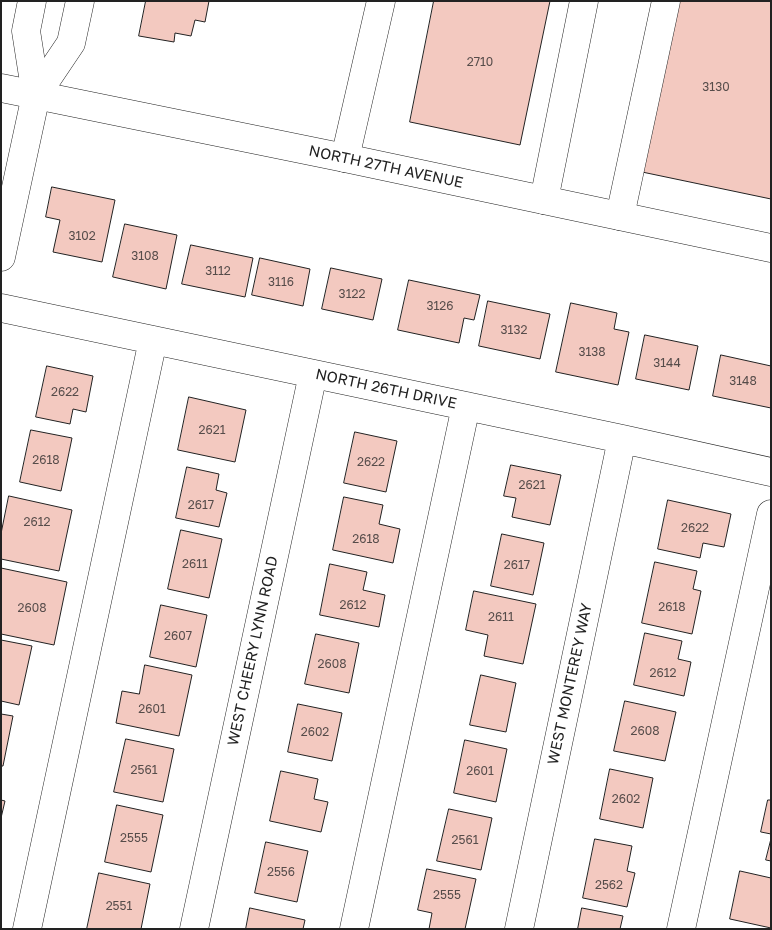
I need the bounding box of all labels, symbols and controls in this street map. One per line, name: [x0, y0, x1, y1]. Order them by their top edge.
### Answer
house number: 2710: [467, 55, 493, 69]
house number: 3130: [702, 80, 730, 94]
street label: NORTH 27TH AVENUE: [307, 142, 465, 192]
house number: 3102: [68, 229, 96, 243]
house number: 3108: [131, 249, 159, 263]
house number: 3112: [205, 264, 231, 278]
house number: 3116: [268, 275, 294, 289]
house number: 3122: [339, 287, 365, 301]
house number: 3126: [426, 299, 454, 313]
house number: 3132: [501, 323, 527, 337]
house number: 3138: [578, 345, 606, 359]
house number: 3144: [653, 356, 681, 370]
street label: NORTH 26TH DRIVE: [314, 365, 458, 413]
house number: 3148: [729, 374, 757, 388]
house number: 2622: [51, 385, 79, 399]
house number: 2621: [199, 423, 225, 437]
house number: 2618: [32, 453, 60, 467]
house number: 2622: [357, 455, 385, 469]
house number: 2621: [519, 478, 545, 492]
house number: 2617: [188, 498, 214, 512]
house number: 2612: [24, 515, 50, 529]
house number: 2622: [681, 521, 709, 535]
house number: 2618: [352, 532, 380, 546]
street label: WEST CHEERY LYNN ROAD: [224, 554, 282, 748]
house number: 2611: [182, 557, 208, 571]
house number: 2617: [504, 558, 530, 572]
house number: 2612: [340, 598, 366, 612]
house number: 2618: [658, 600, 686, 614]
house number: 2608: [18, 601, 46, 615]
street label: WEST MONTEREY WAY: [544, 602, 596, 766]
house number: 2611: [488, 610, 514, 624]
house number: 2607: [164, 629, 192, 643]
house number: 2608: [318, 657, 346, 671]
house number: 2612: [650, 666, 676, 680]
house number: 2601: [138, 702, 166, 716]
house number: 2608: [631, 724, 659, 738]
house number: 2602: [301, 725, 329, 739]
house number: 2561: [131, 763, 157, 777]
house number: 2601: [466, 764, 494, 778]
house number: 2602: [612, 792, 640, 806]
house number: 2555: [120, 831, 148, 845]
house number: 2561: [452, 833, 478, 847]
house number: 2556: [267, 865, 295, 879]
house number: 2562: [595, 878, 623, 892]
house number: 2555: [433, 888, 461, 902]
house number: 2551: [106, 899, 132, 913]

